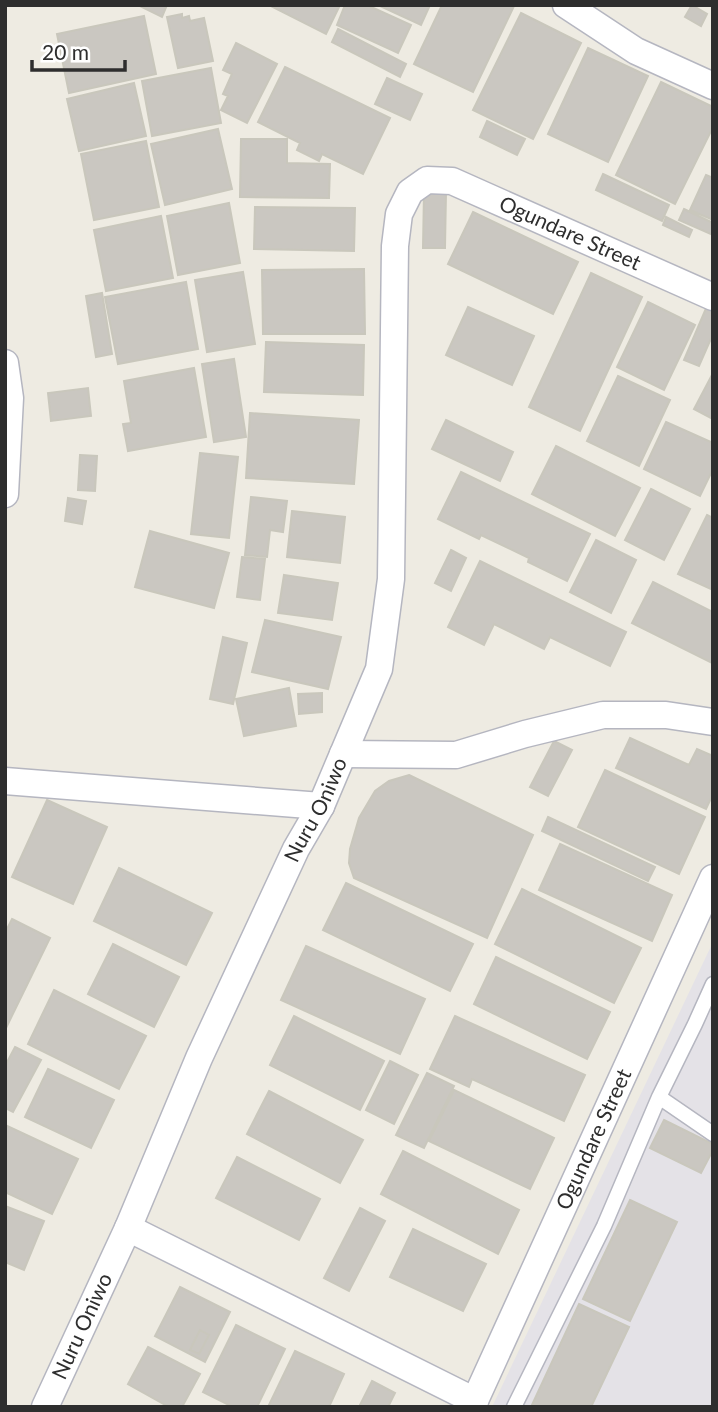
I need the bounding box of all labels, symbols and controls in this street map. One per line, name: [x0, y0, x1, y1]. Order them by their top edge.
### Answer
scale bar: [32, 28, 124, 72]
text: 20 m: [42, 39, 89, 64]
street label: Ogundare Street: [496, 190, 646, 275]
street label: Nuru Oniwo: [278, 753, 351, 865]
street label: Ogundare Street: [550, 1064, 636, 1213]
street label: Nuru Oniwo: [46, 1269, 116, 1383]

